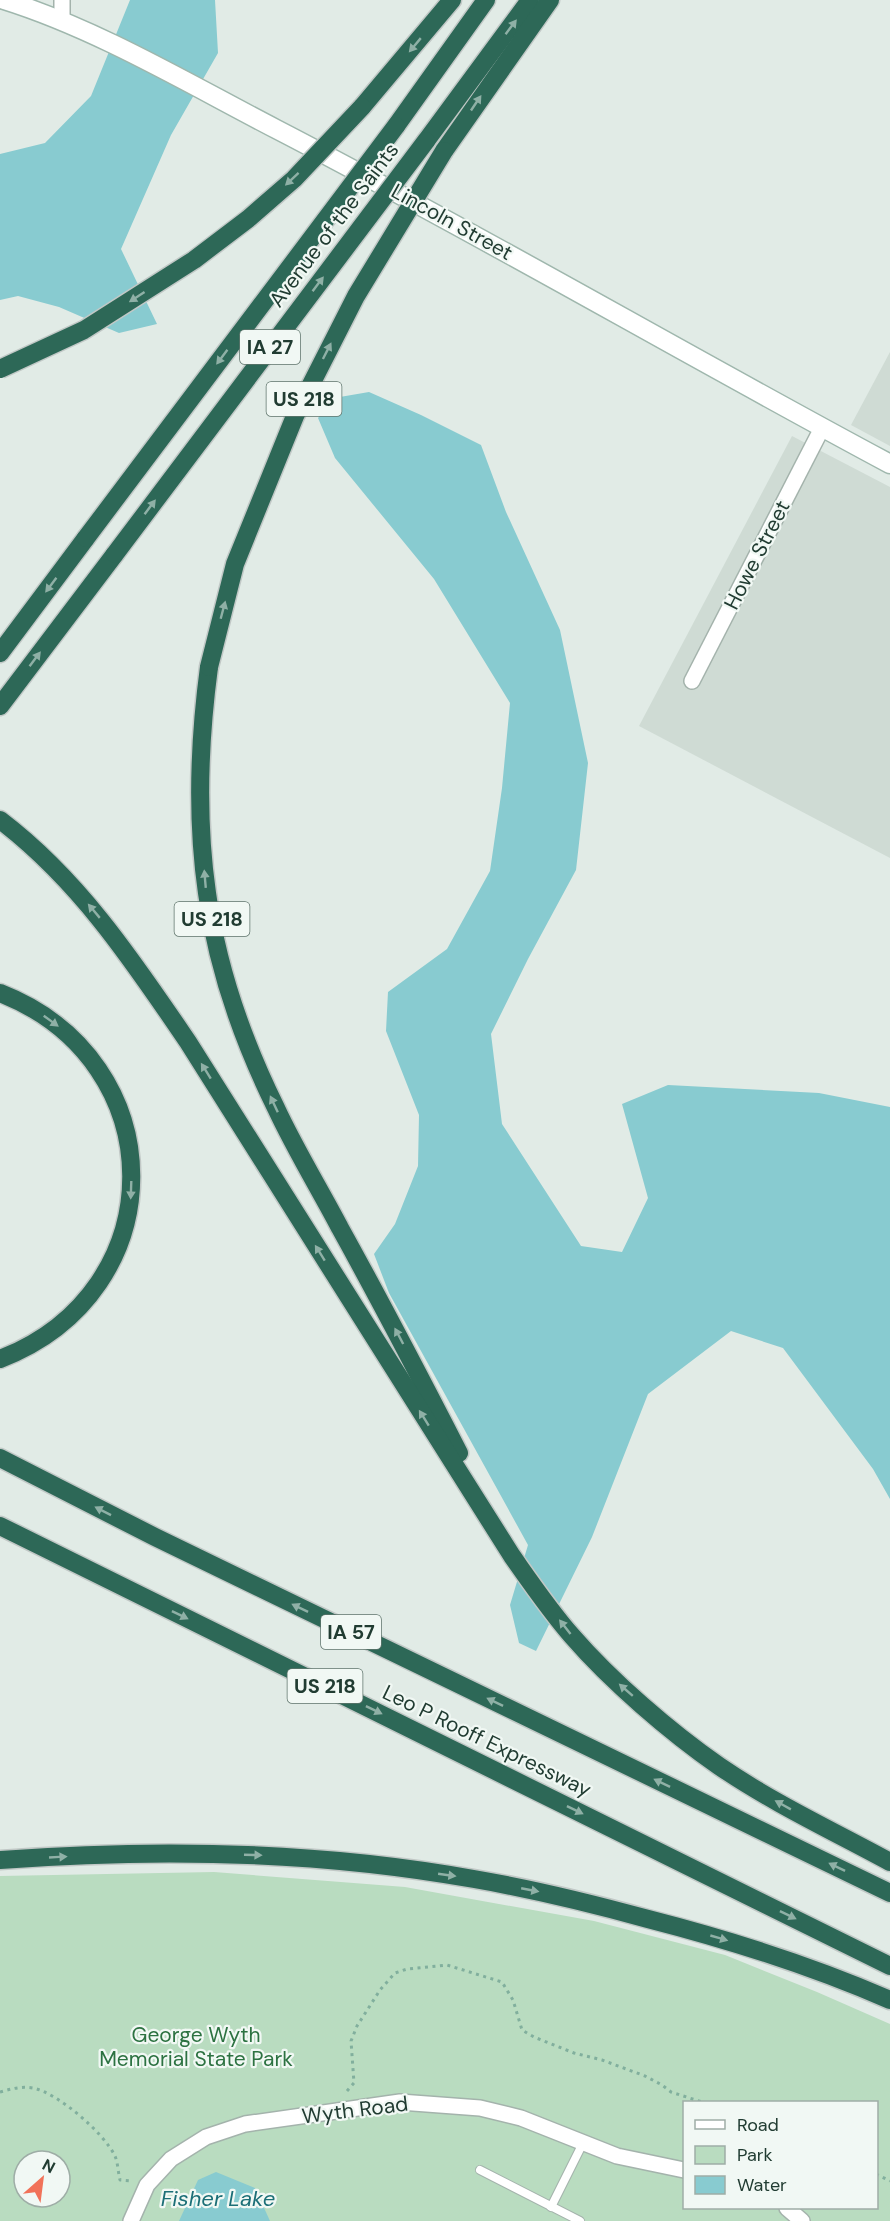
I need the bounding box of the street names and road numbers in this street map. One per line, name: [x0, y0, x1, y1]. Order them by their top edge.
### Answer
street label: Avenue of the Saints: [263, 137, 405, 313]
street label: Lincoln Street: [386, 177, 518, 267]
road number: IA 27: [240, 330, 300, 364]
road number: US 218: [266, 382, 342, 416]
street label: Howe Street: [718, 496, 796, 614]
road number: US 218: [174, 902, 250, 936]
road number: IA 57: [321, 1615, 381, 1649]
road number: US 218: [288, 1669, 362, 1703]
street label: Leo P Rooff Expressway: [378, 1678, 596, 1804]
street label: Wyth Road: [300, 2090, 410, 2130]

